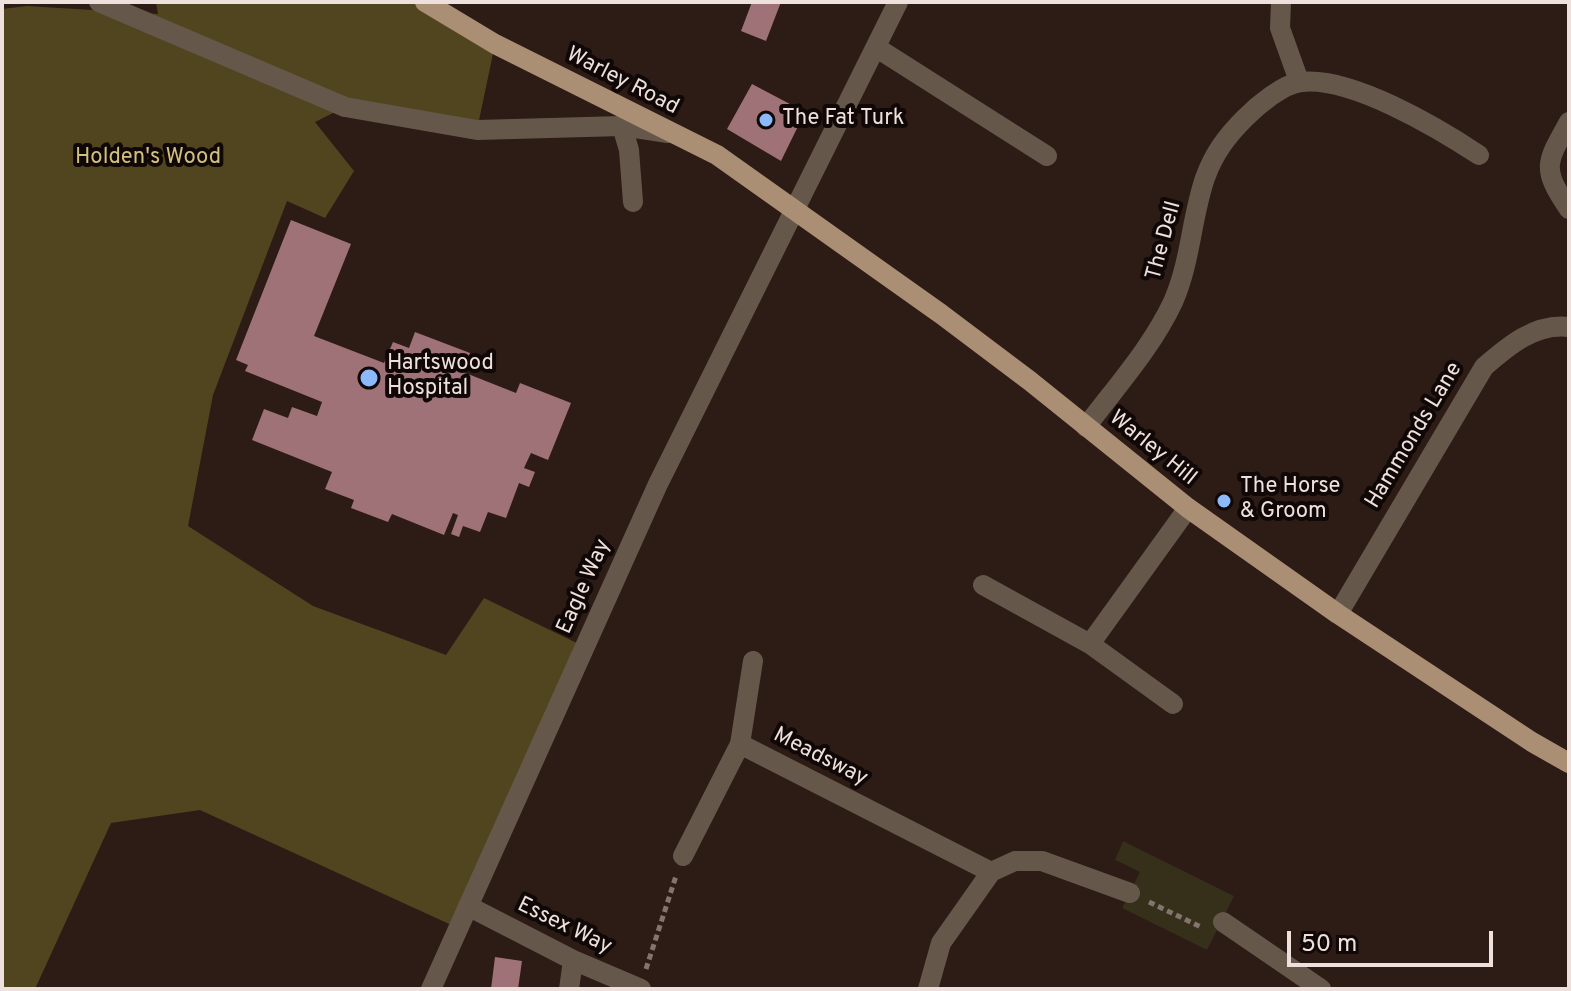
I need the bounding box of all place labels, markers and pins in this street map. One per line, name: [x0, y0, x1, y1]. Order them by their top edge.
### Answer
place label: The Fat Turk: [782, 107, 904, 133]
marker: The Fat Turk: [757, 111, 775, 129]
place label: Hartswood Hospital: [387, 352, 494, 404]
marker: Hartswood Hospital: [358, 367, 380, 389]
place label: The Horse & Groom: [1240, 475, 1340, 526]
marker: The Horse & Groom: [1215, 492, 1233, 510]

